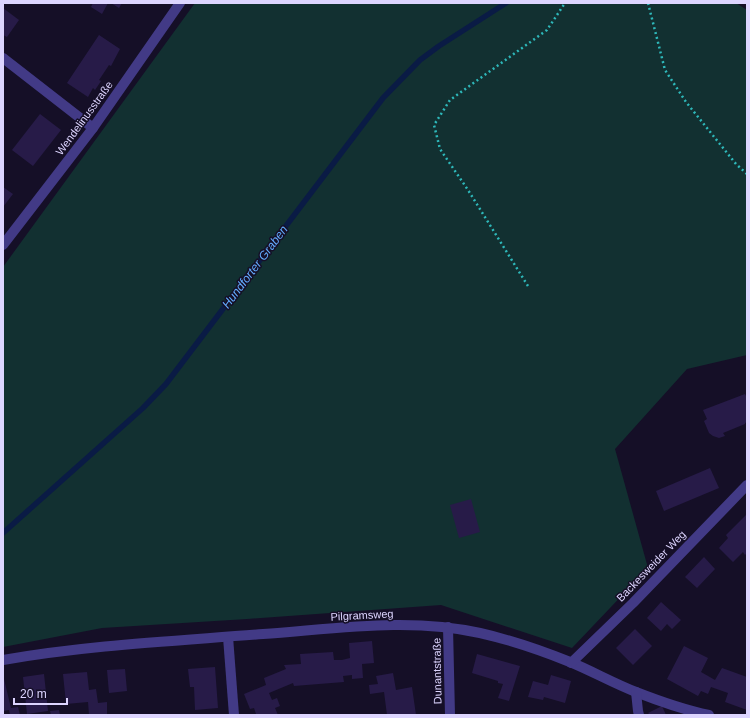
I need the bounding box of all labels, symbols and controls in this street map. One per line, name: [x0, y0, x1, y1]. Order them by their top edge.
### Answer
street label: Wendelinusstraße: [53, 79, 115, 157]
water label: Hundforter Graben: [219, 223, 291, 311]
street label: Backesweider Weg: [614, 528, 688, 604]
street label: Pilgramsweg: [330, 607, 394, 623]
street label: Dunantstraße: [430, 638, 444, 704]
scale bar: [14, 680, 67, 706]
text: 20 m: [20, 687, 47, 701]

